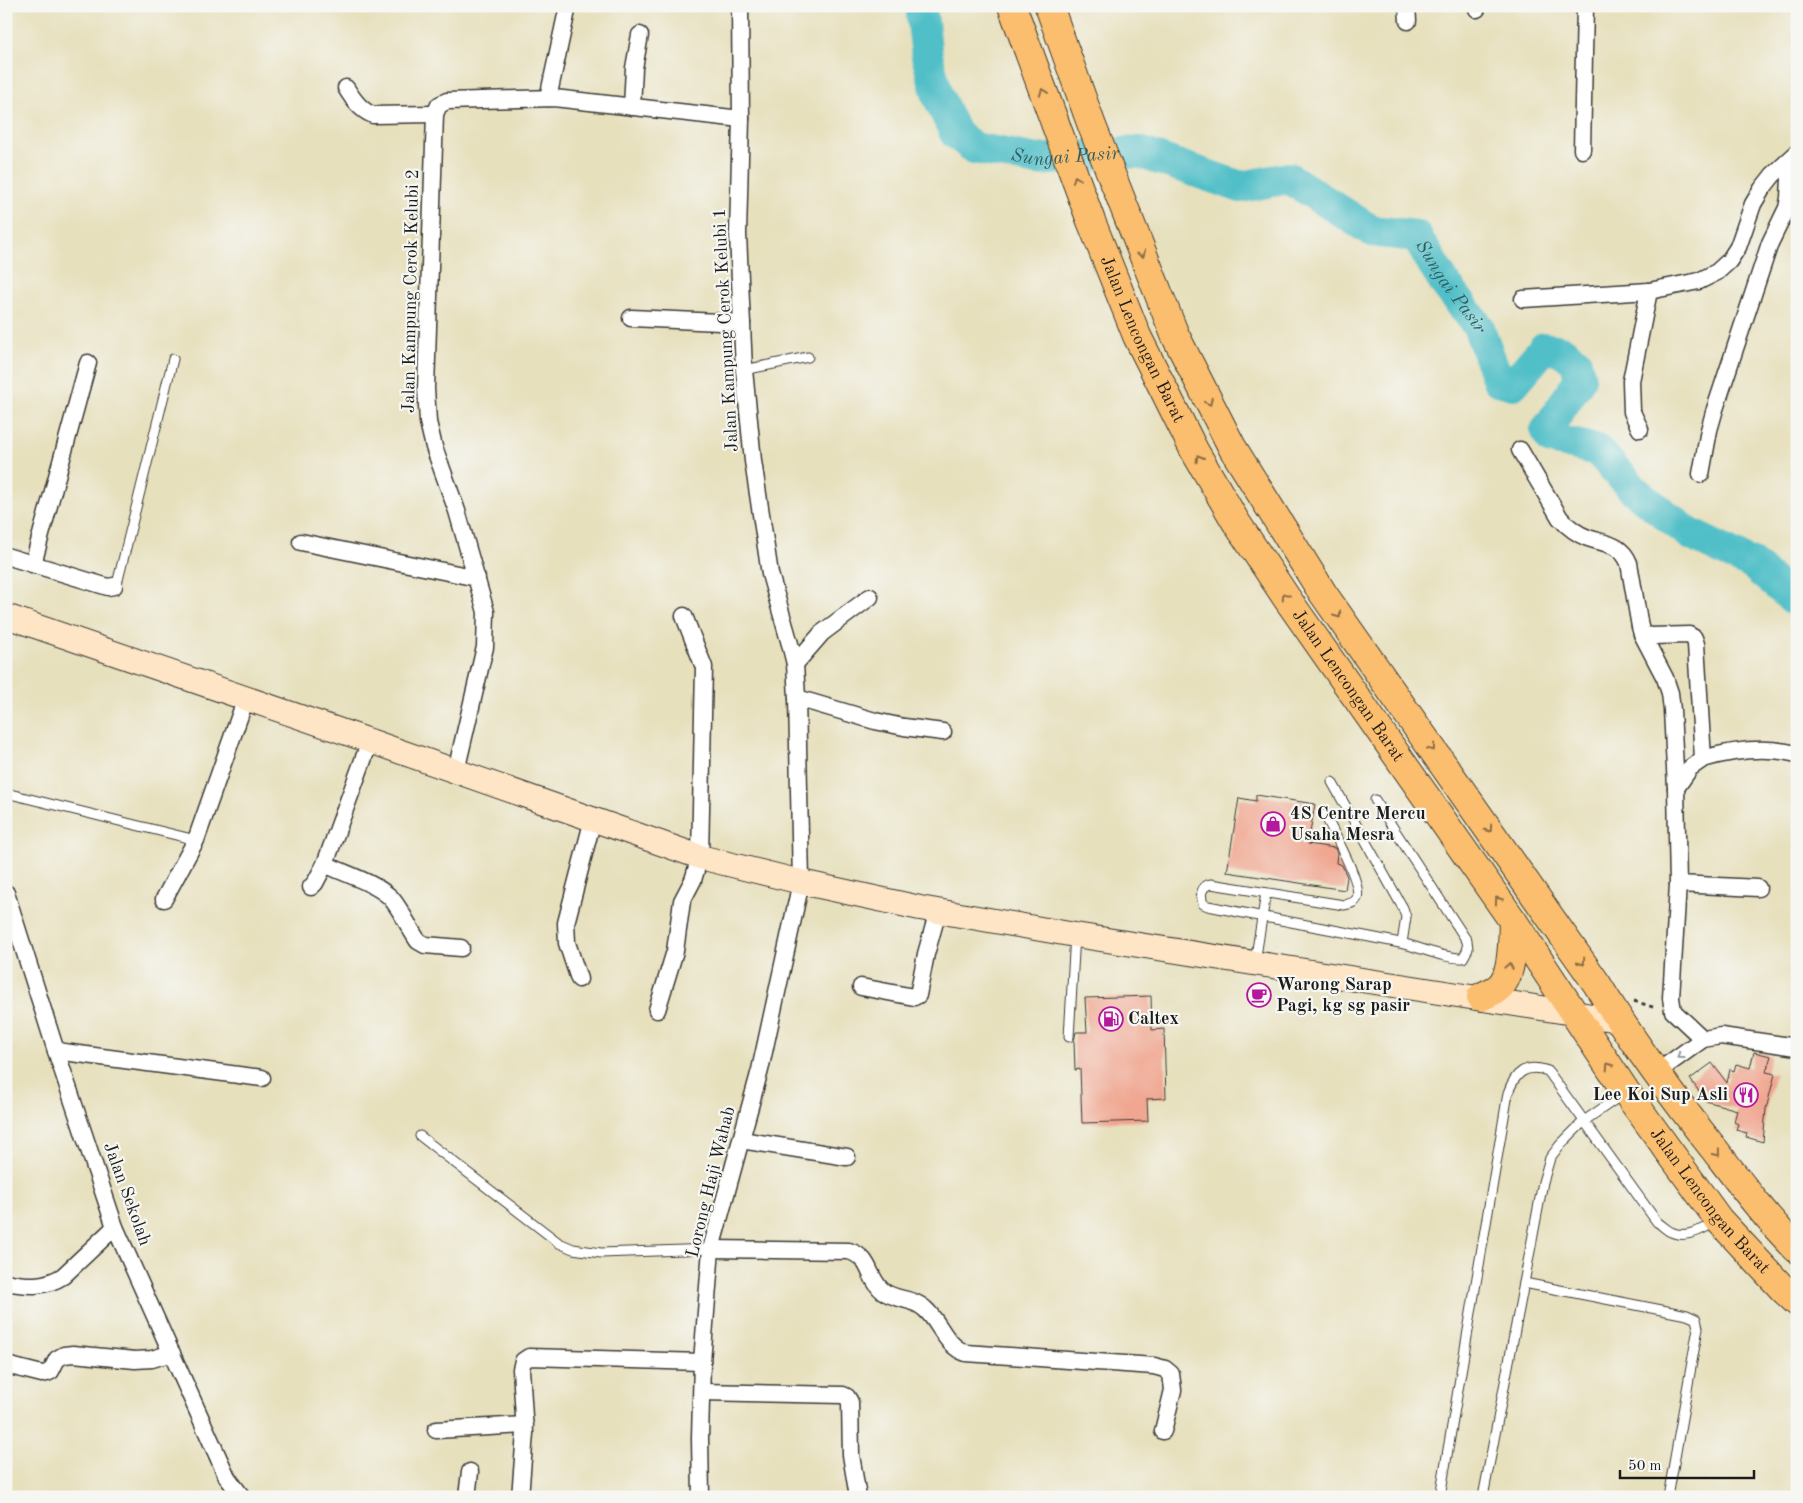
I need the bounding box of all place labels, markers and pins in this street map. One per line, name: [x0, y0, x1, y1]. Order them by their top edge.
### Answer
place label: 4S Centre Mercu Usaha Mesra: [1290, 805, 1426, 844]
shop icon: 4S Centre Mercu Usaha Mesra: [1260, 811, 1286, 837]
place label: Warong Sarap Pagi, kg sg pasir: [1276, 976, 1410, 1015]
cafe icon: Warong Sarap Pagi, kg sg pasir: [1246, 982, 1272, 1008]
fuel station icon: Caltex: [1098, 1006, 1124, 1032]
place label: Caltex: [1128, 1010, 1179, 1028]
restaurant icon: Lee Koi Sup Asli: [1733, 1082, 1759, 1108]
place label: Lee Koi Sup Asli: [1593, 1086, 1728, 1104]

